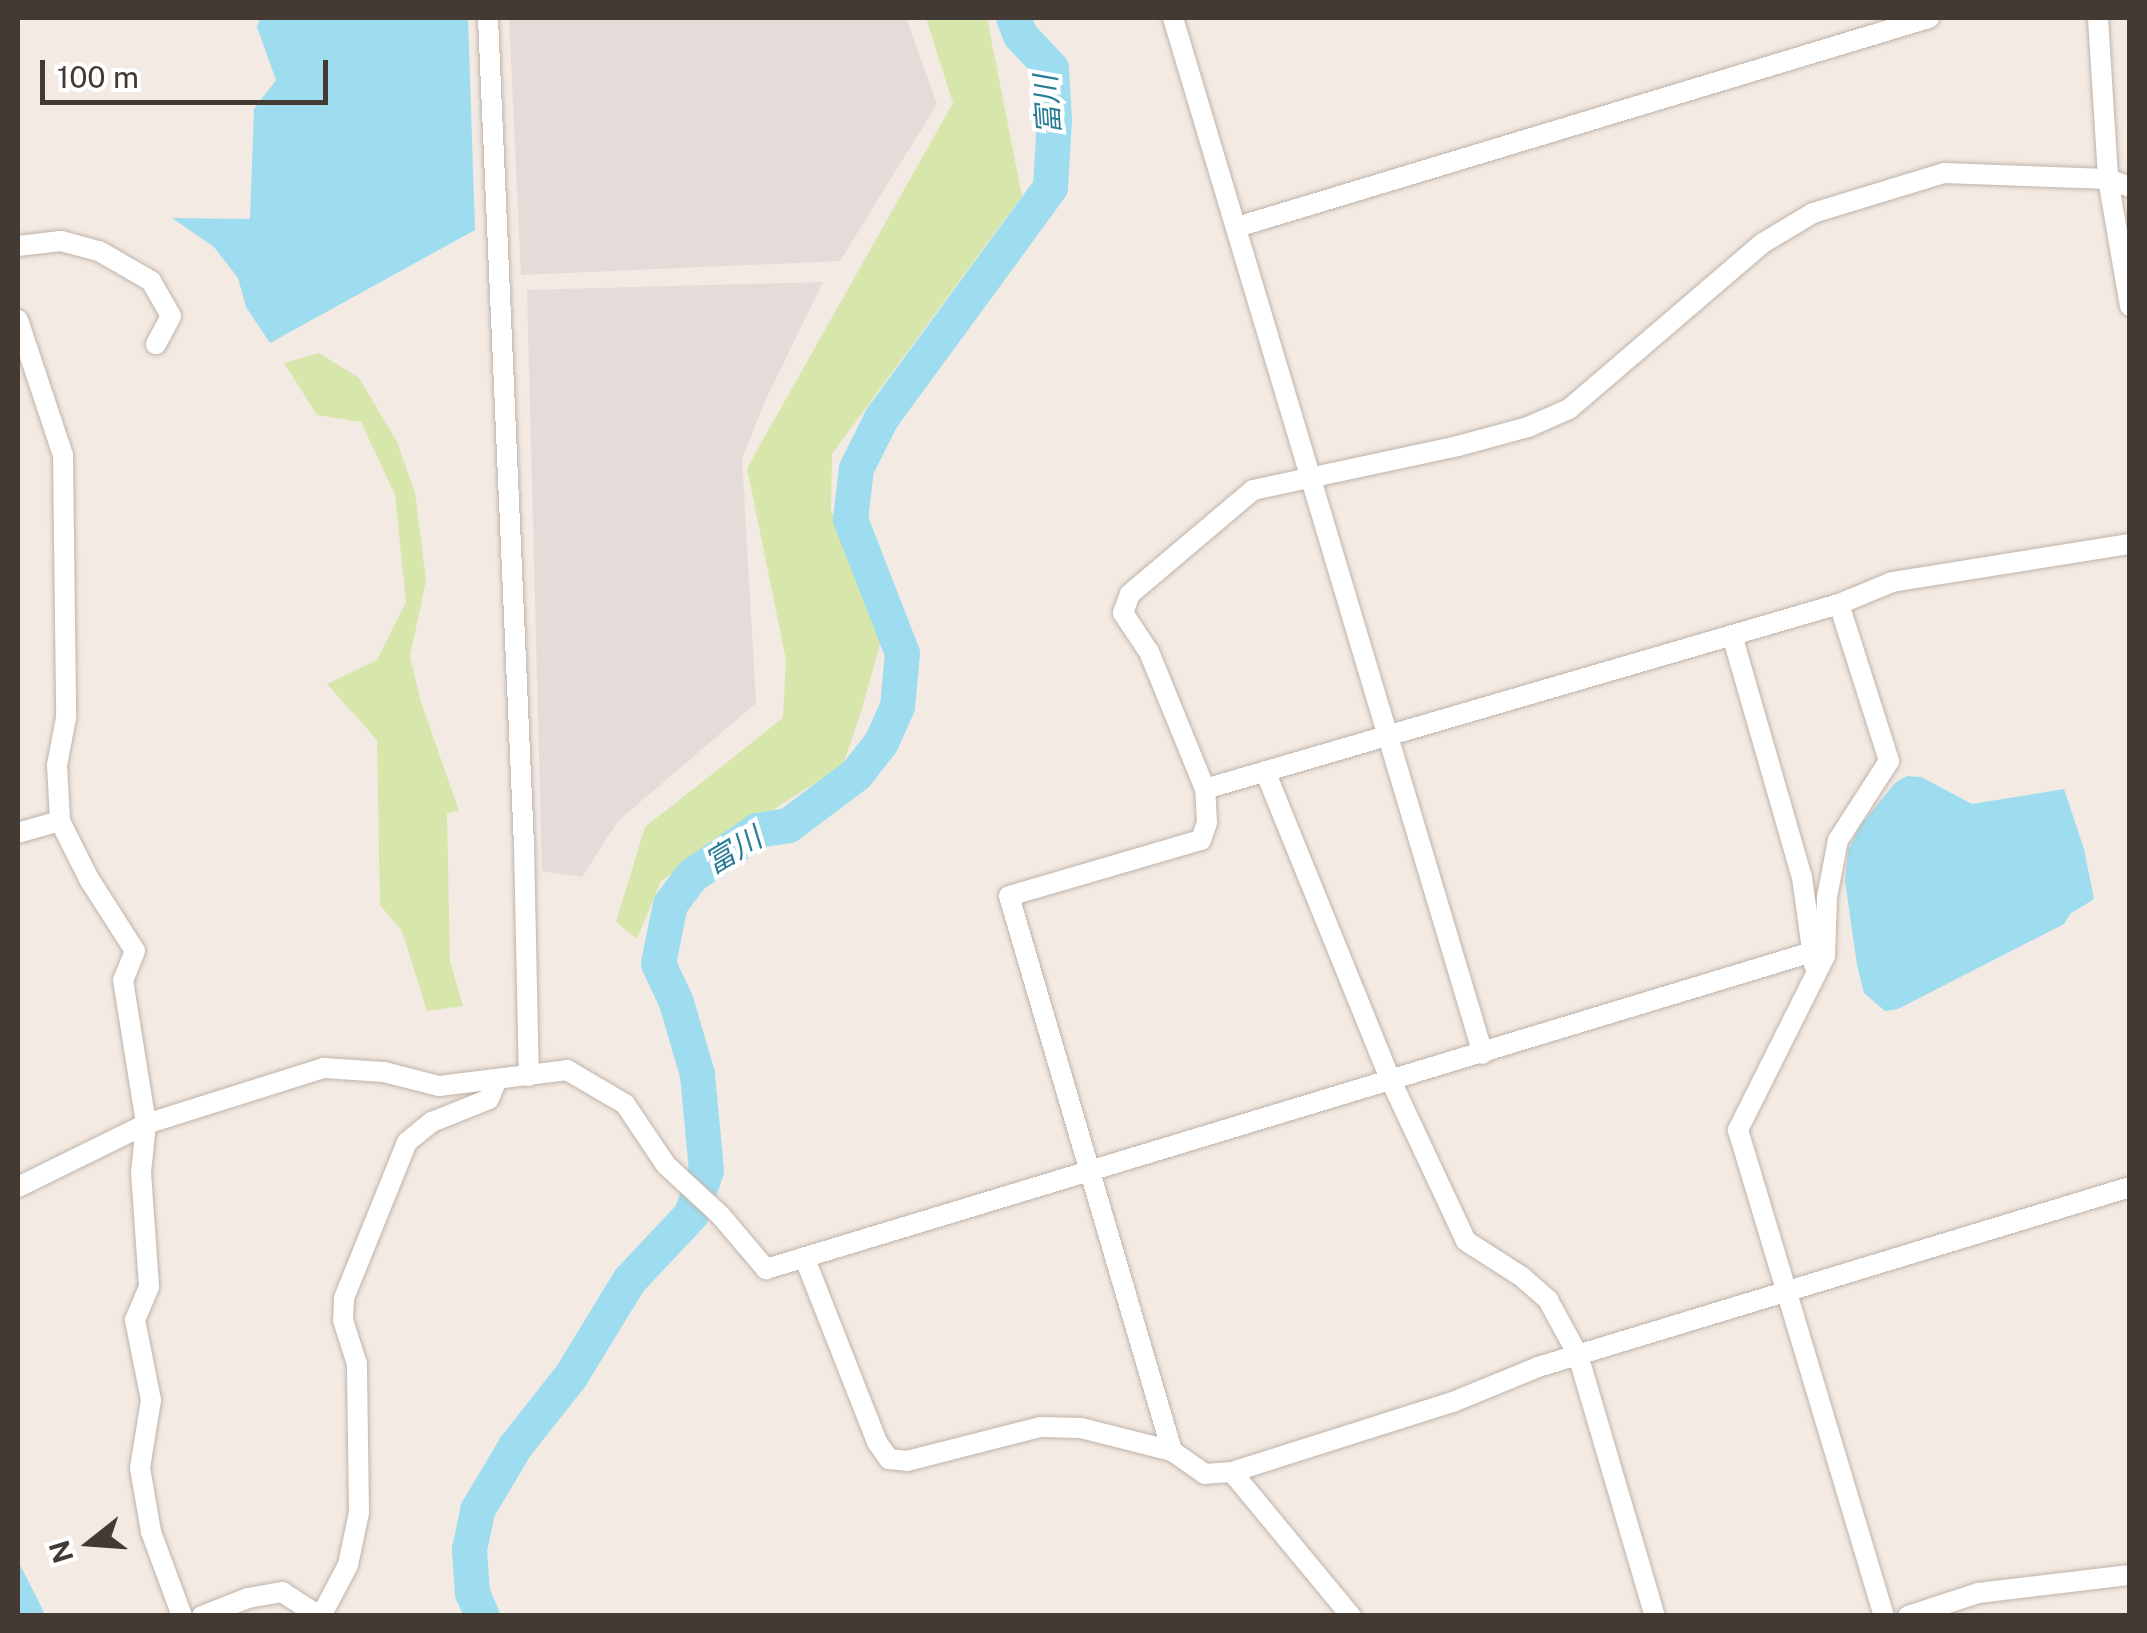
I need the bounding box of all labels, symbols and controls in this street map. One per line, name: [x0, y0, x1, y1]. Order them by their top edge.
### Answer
scale bar: [45, 40, 332, 102]
text: 100 m: [57, 59, 139, 95]
water label: 富川: [1027, 74, 1067, 136]
water label: 富川: [698, 819, 768, 881]
north arrow: [40, 1493, 140, 1593]
text: N: [42, 1537, 80, 1567]

